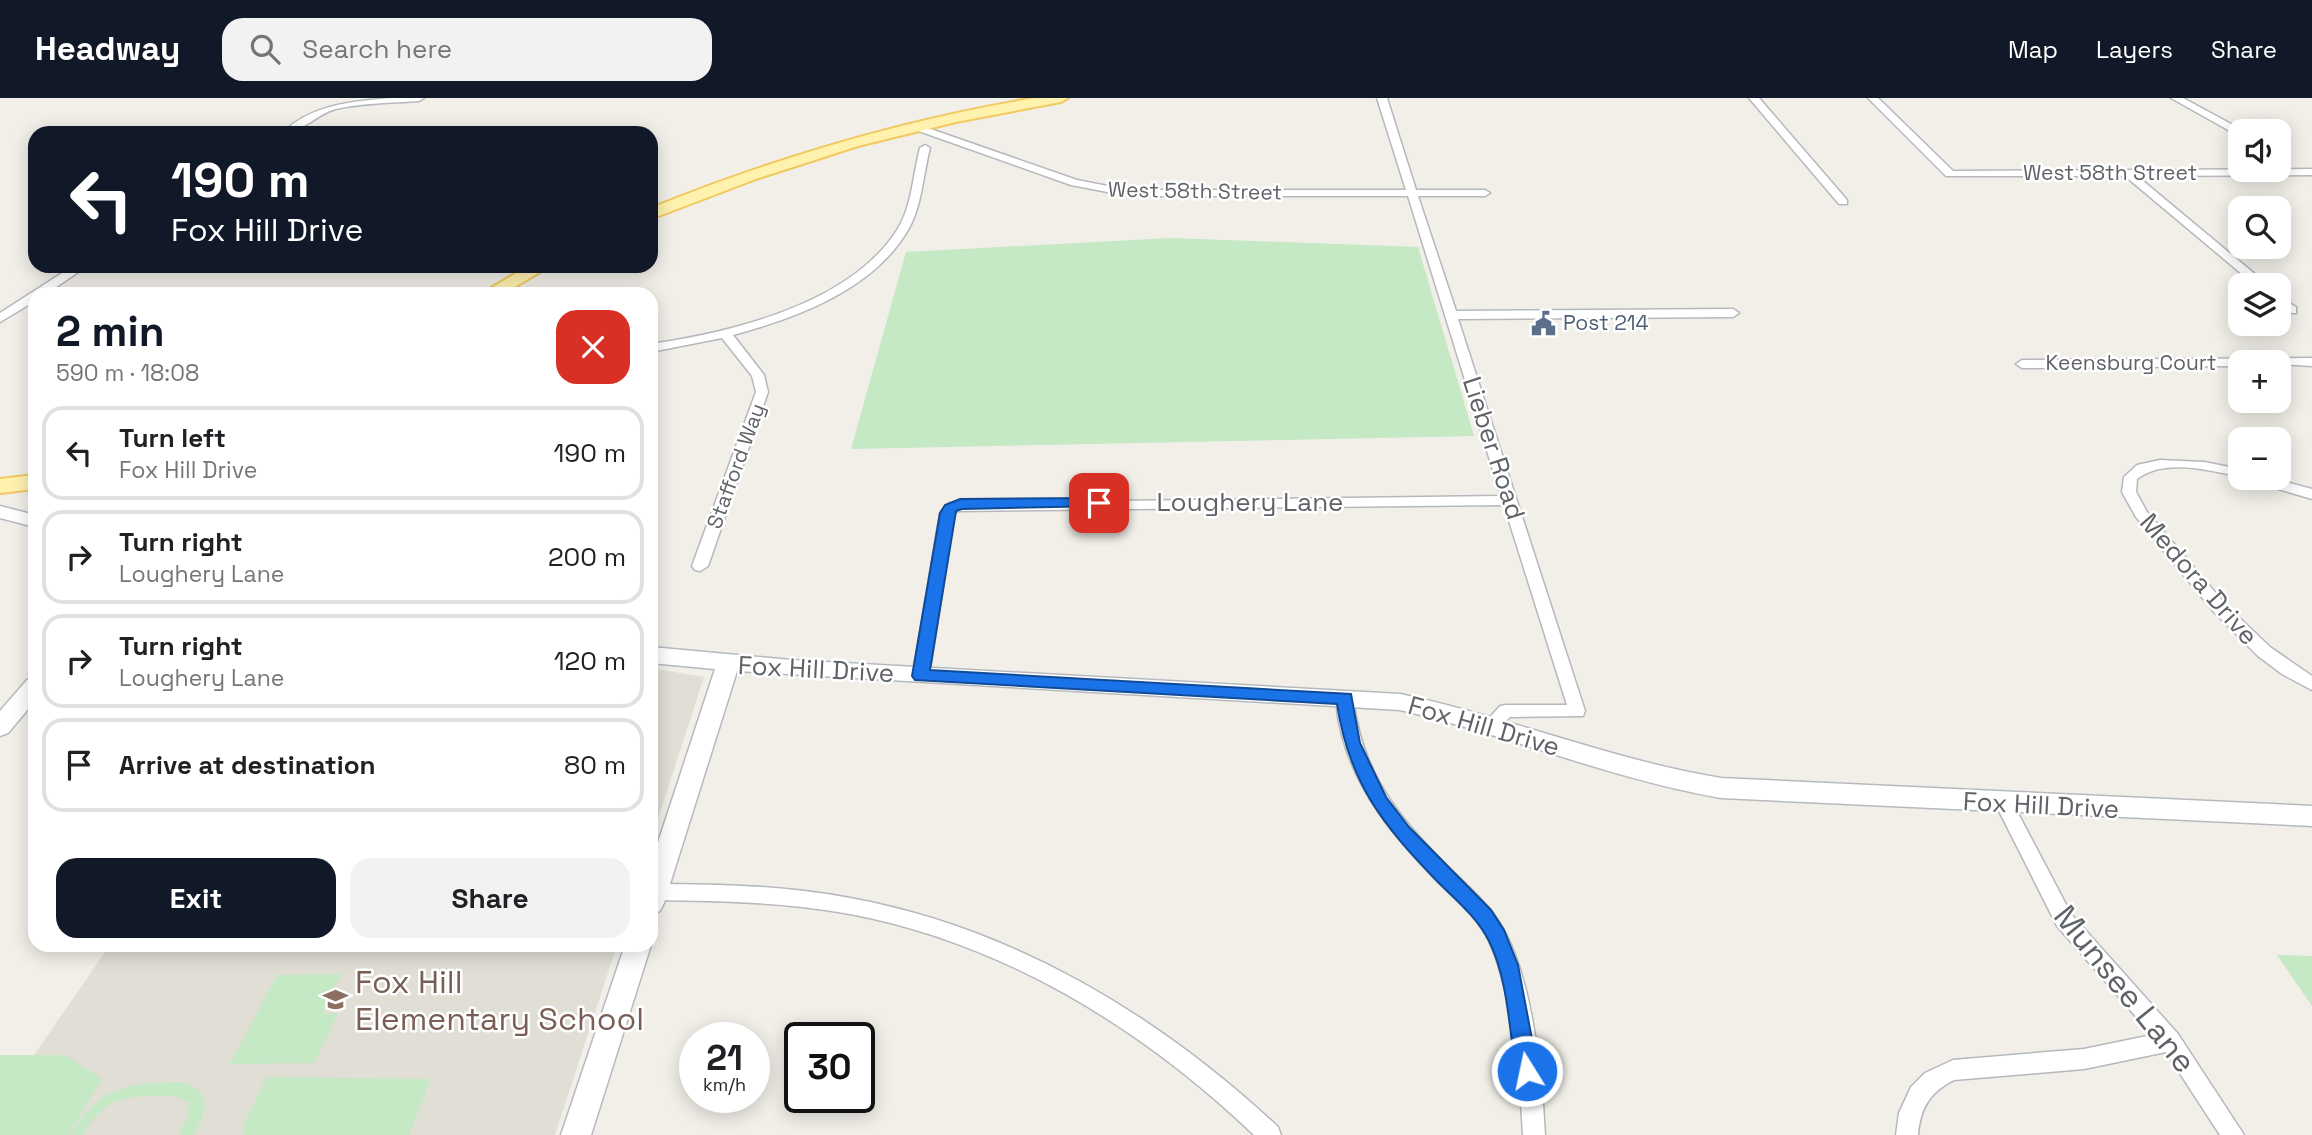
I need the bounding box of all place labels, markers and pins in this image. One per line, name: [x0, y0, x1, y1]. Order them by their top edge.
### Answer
public building icon: Post 214: [1529, 309, 1557, 337]
place label: Post 214: [1563, 309, 1649, 336]
pin: [1069, 473, 1129, 533]
place label: Fox Hill Elementary School: [355, 962, 644, 1039]
school or university icon: Fox Hill Elementary School: [321, 986, 349, 1014]

